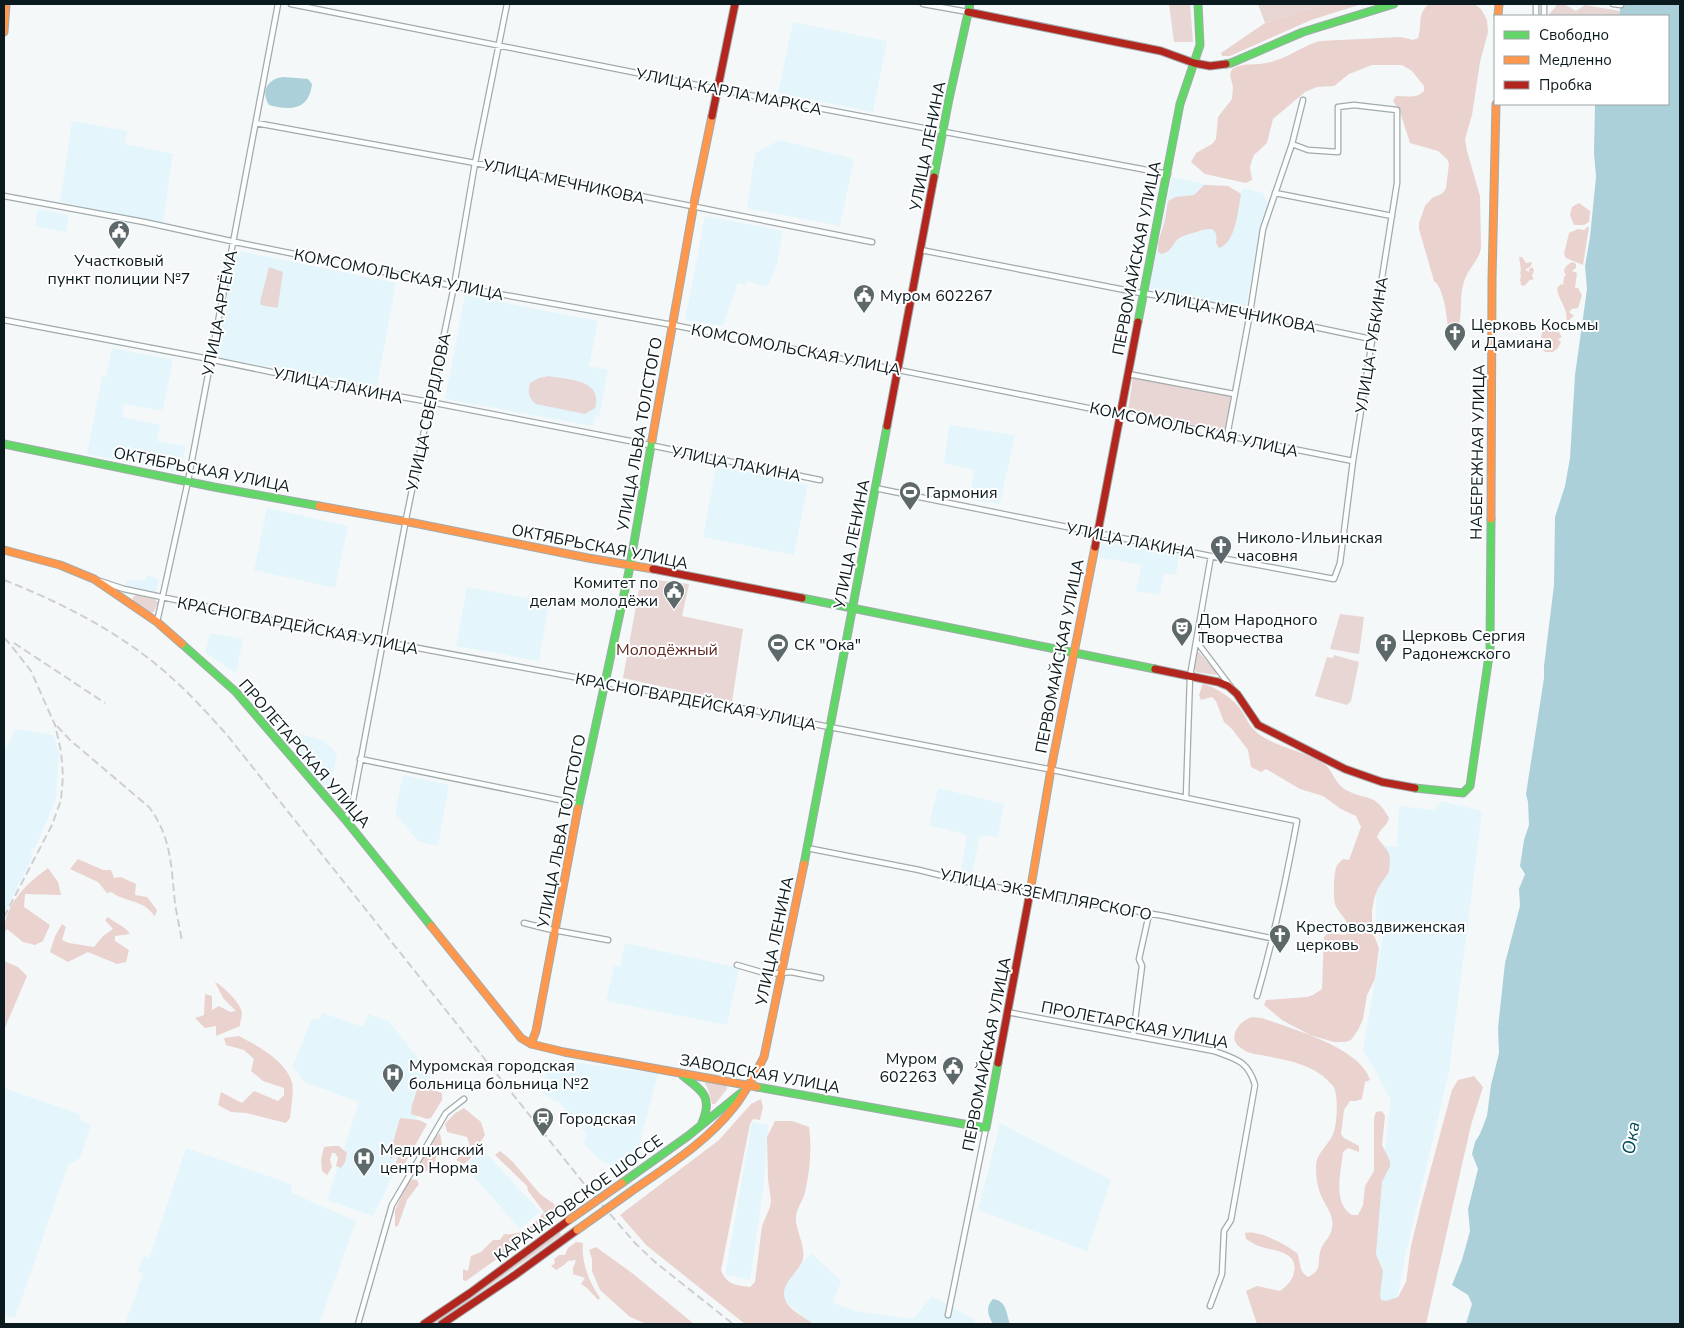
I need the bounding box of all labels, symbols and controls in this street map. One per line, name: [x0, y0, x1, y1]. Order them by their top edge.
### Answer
legend: [1494, 15, 1669, 105]
text: Свободно: [1539, 25, 1609, 45]
text: Медленно: [1539, 50, 1612, 70]
street label: УЛИЦА КАРЛА МАРКСА: [633, 63, 824, 121]
text: Пробка: [1539, 75, 1592, 95]
street label: УЛИЦА ЛЕНИНА: [904, 79, 951, 214]
street label: УЛИЦА МЕЧНИКОВА: [480, 154, 647, 210]
street label: ПЕРВОМАЙСКАЯ УЛИЦА: [1107, 159, 1167, 357]
public building icon: Участковый пункт полиции №7: [107, 219, 131, 250]
street label: КОМСОМОЛЬСКАЯ УЛИЦА: [292, 244, 506, 306]
street label: УЛИЦА АРТЁМА: [197, 248, 243, 379]
place label: Участковый пункт полиции №7: [48, 250, 190, 290]
street label: УЛИЦА ГУБКИНА: [1350, 275, 1394, 416]
public building icon: Муром 602267: [852, 283, 876, 314]
place label: Муром 602267: [880, 285, 993, 307]
street label: УЛИЦА МЕЧНИКОВА: [1151, 285, 1318, 339]
place label: Церковь Косьмы и Дамиана: [1471, 314, 1598, 354]
street label: КОМСОМОЛЬСКАЯ УЛИЦА: [689, 319, 903, 381]
church icon: Церковь Косьмы и Дамиана: [1443, 321, 1467, 352]
street label: УЛИЦА СВЕРДЛОВА: [401, 331, 457, 494]
street label: УЛИЦА ЛЬВА ТОЛСТОГО: [612, 335, 668, 534]
street label: УЛИЦА ЛАКИНА: [270, 362, 405, 409]
street label: НАБЕРЕЖНАЯ УЛИЦА: [1465, 364, 1491, 540]
street label: КОМСОМОЛЬСКАЯ УЛИЦА: [1087, 397, 1301, 463]
street label: УЛИЦА ЛАКИНА: [668, 440, 803, 487]
street label: ОКТЯБРЬСКАЯ УЛИЦА: [112, 442, 292, 498]
street label: УЛИЦА ЛЕНИНА: [828, 477, 875, 612]
sports icon: Гармония: [898, 480, 922, 511]
place label: Гармония: [926, 482, 998, 504]
street label: УЛИЦА ЛАКИНА: [1063, 517, 1198, 564]
street label: ОКТЯБРЬСКАЯ УЛИЦА: [510, 519, 690, 575]
place label: Николо-Ильинская часовня: [1237, 527, 1383, 567]
church icon: Николо-Ильинская часовня: [1209, 534, 1233, 565]
street label: ПЕРВОМАЙСКАЯ УЛИЦА: [1030, 557, 1090, 755]
place label: Комитет по делам молодёжи: [530, 572, 658, 612]
public building icon: Комитет по делам молодёжи: [662, 579, 686, 610]
street label: КРАСНОГВАРДЕЙСКАЯ УЛИЦА: [175, 592, 421, 660]
place label: Дом Народного Творчества: [1198, 609, 1317, 649]
theatre icon: Дом Народного Творчества: [1170, 616, 1194, 647]
place label: Церковь Сергия Радонежского: [1402, 625, 1525, 665]
sports icon: СК "Ока": [766, 632, 790, 663]
church icon: Церковь Сергия Радонежского: [1374, 632, 1398, 663]
place label: СК "Ока": [794, 634, 861, 656]
park label: Молодёжный: [616, 639, 718, 661]
street label: КРАСНОГВАРДЕЙСКАЯ УЛИЦА: [573, 668, 819, 736]
street label: ПРОЛЕТАРСКАЯ УЛИЦА: [233, 674, 375, 833]
street label: УЛИЦА ЛЬВА ТОЛСТОГО: [532, 732, 592, 931]
street label: УЛИЦА ЭКЗЕМПЛЯРСКОГО: [937, 863, 1154, 926]
street label: УЛИЦА ЛЕНИНА: [750, 874, 799, 1009]
place label: Крестовоздвиженская церковь: [1296, 916, 1465, 956]
church icon: Крестовоздвиженская церковь: [1268, 923, 1292, 954]
street label: ПЕРВОМАЙСКАЯ УЛИЦА: [957, 955, 1017, 1153]
street label: ПРОЛЕТАРСКАЯ УЛИЦА: [1039, 996, 1231, 1054]
place label: Муром 602263: [879, 1048, 937, 1088]
street label: ЗАВОДСКАЯ УЛИЦА: [678, 1049, 842, 1099]
place label: Муромская городская больница больница №2: [409, 1055, 589, 1095]
public building icon: Муром 602263: [941, 1055, 965, 1086]
hospital icon: Муромская городская больница больница №2: [381, 1062, 405, 1093]
station icon: Городская: [531, 1106, 555, 1137]
place label: Городская: [559, 1108, 636, 1130]
water label: Ока: [1616, 1120, 1646, 1156]
street label: КАРАЧАРОВСКОЕ ШОССЕ: [490, 1130, 667, 1268]
place label: Медицинский центр Норма: [380, 1139, 484, 1179]
hospital icon: Медицинский центр Норма: [352, 1146, 376, 1177]

